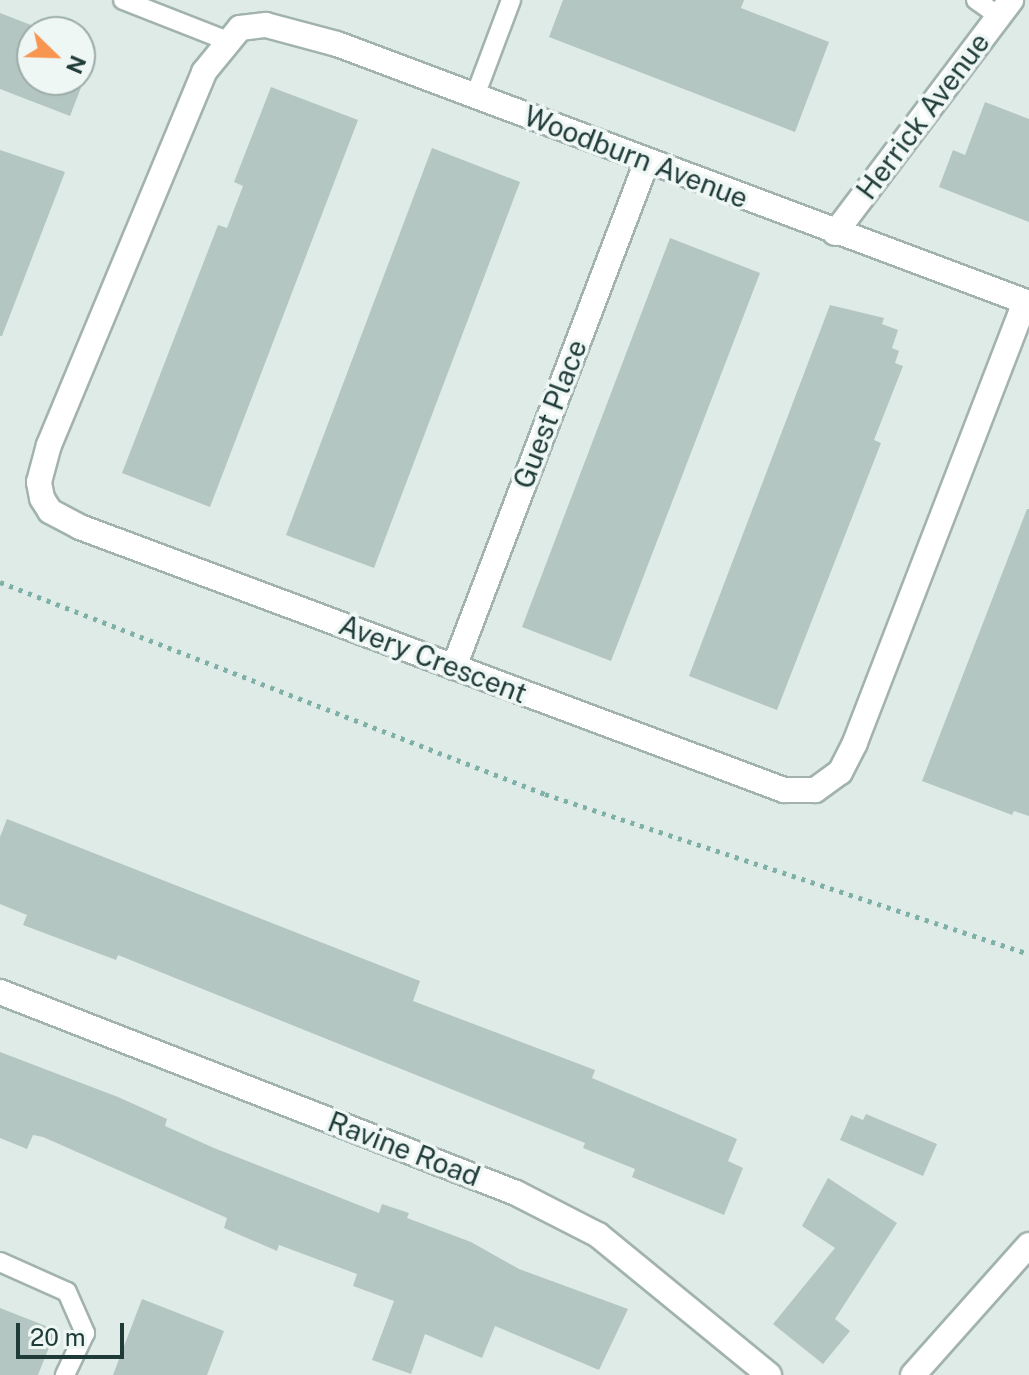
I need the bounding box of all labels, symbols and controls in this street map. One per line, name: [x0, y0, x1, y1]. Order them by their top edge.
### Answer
north arrow: [16, 16, 96, 96]
street label: Herrick Avenue: [850, 26, 996, 206]
text: N: [61, 52, 92, 78]
street label: Woodburn Avenue: [519, 99, 753, 215]
street label: Guest Place: [506, 335, 594, 493]
street label: Avery Crescent: [334, 608, 532, 710]
street label: Ravine Road: [323, 1105, 485, 1193]
scale bar: [20, 1307, 128, 1357]
text: 20 m: [30, 1323, 86, 1351]

